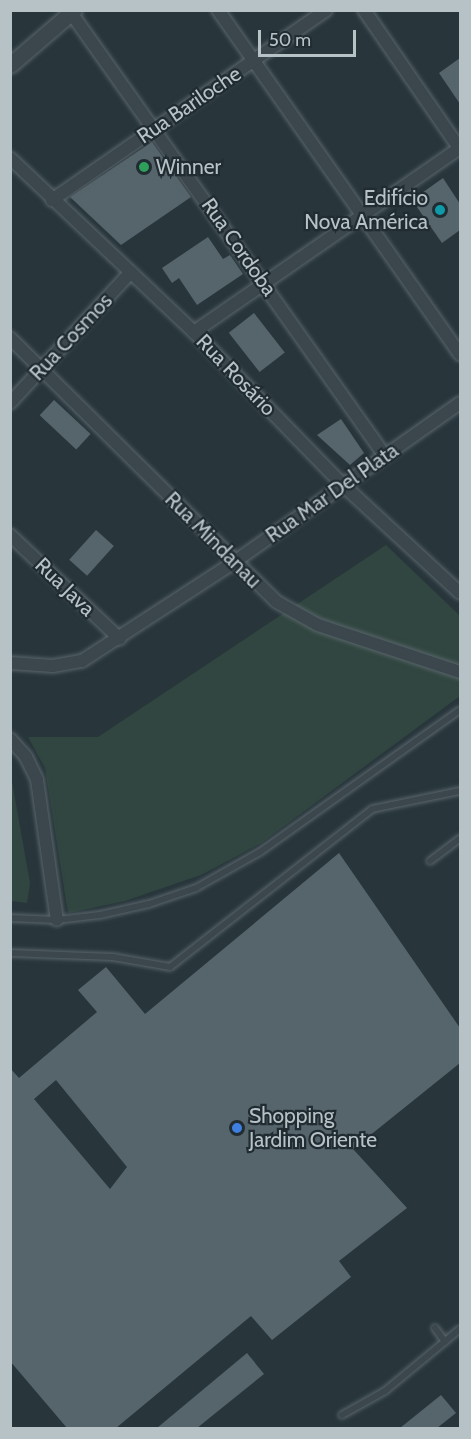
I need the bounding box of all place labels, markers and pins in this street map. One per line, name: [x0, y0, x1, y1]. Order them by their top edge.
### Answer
place label: Winner: [156, 154, 221, 180]
marker: Winner: [137, 160, 151, 174]
place label: Edifício Nova América: [304, 185, 428, 235]
marker: Edifício Nova América: [433, 203, 447, 217]
place label: Shopping Jardim Oriente: [249, 1103, 377, 1153]
marker: Shopping Jardim Oriente: [230, 1121, 244, 1135]

